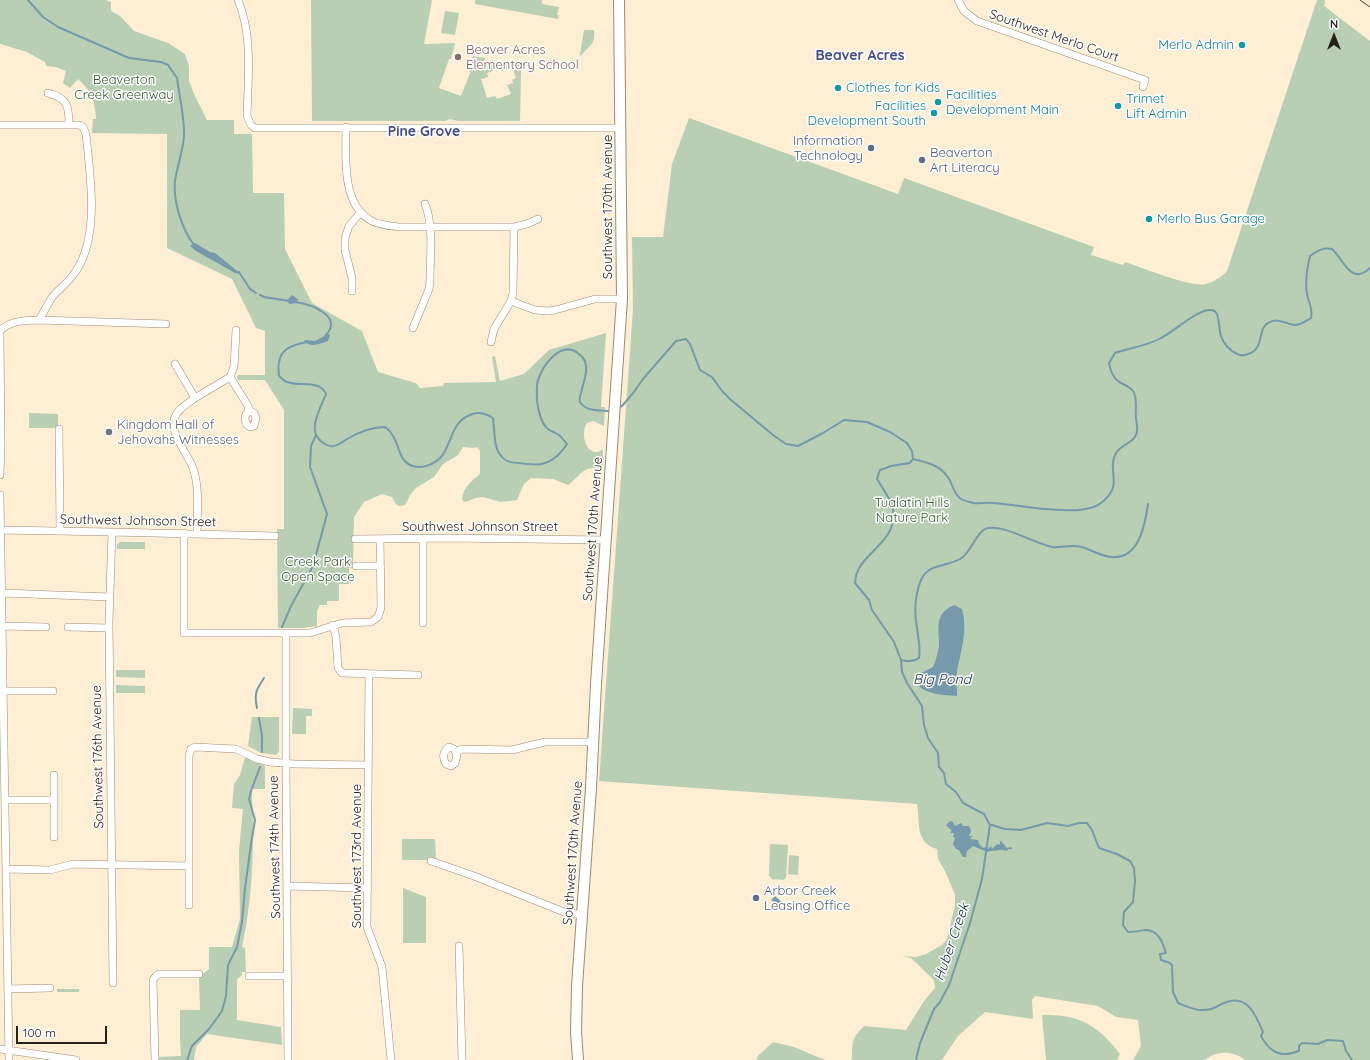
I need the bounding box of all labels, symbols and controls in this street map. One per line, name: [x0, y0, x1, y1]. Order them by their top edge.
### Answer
street label: Southwest Merlo Court: [987, 6, 1121, 66]
north arrow: [1314, 16, 1354, 56]
text: N: [1330, 17, 1338, 31]
place label: Merlo Admin: [1158, 37, 1234, 53]
marker: Merlo Admin: [1237, 40, 1247, 50]
place label: Beaver Acres Elementary School: [466, 42, 579, 73]
district label: Beaver Acres: [815, 48, 905, 64]
marker: Beaver Acres Elementary School: [453, 52, 463, 62]
park label: Beaverton Creek Greenway: [74, 72, 174, 103]
place label: Clothes for Kids: [846, 80, 940, 96]
marker: Clothes for Kids: [833, 83, 843, 93]
place label: Facilities Development Main: [946, 87, 1059, 118]
place label: Trimet Lift Admin: [1126, 91, 1187, 122]
marker: Facilities Development Main: [933, 97, 943, 107]
place label: Facilities Development South: [808, 98, 926, 129]
marker: Trimet Lift Admin: [1113, 101, 1123, 111]
marker: Facilities Development South: [929, 108, 939, 118]
district label: Pine Grove: [388, 124, 460, 140]
place label: Information Technology: [793, 133, 863, 164]
street label: Southwest 170th Avenue: [600, 135, 616, 279]
marker: Information Technology: [866, 143, 876, 153]
place label: Beaverton Art Literacy: [930, 145, 1000, 176]
marker: Beaverton Art Literacy: [917, 155, 927, 165]
place label: Merlo Bus Garage: [1157, 211, 1265, 227]
marker: Merlo Bus Garage: [1144, 214, 1154, 224]
place label: Kingdom Hall of Jehovahs Witnesses: [117, 417, 239, 448]
marker: Kingdom Hall of Jehovahs Witnesses: [104, 427, 114, 437]
street label: Southwest 170th Avenue: [580, 456, 606, 602]
park label: Tualatin Hills Nature Park: [875, 495, 949, 526]
street label: Southwest Johnson Street: [60, 512, 216, 530]
street label: Southwest Johnson Street: [402, 519, 558, 535]
park label: Creek Park Open Space: [281, 554, 355, 585]
water label: Big Pond: [913, 672, 971, 688]
street label: Southwest 176th Avenue: [89, 685, 107, 829]
street label: Southwest 174th Avenue: [266, 775, 284, 919]
street label: Southwest 170th Avenue: [560, 780, 586, 926]
street label: Southwest 173rd Avenue: [349, 784, 365, 928]
place label: Arbor Creek Leasing Office: [764, 883, 850, 914]
marker: Arbor Creek Leasing Office: [751, 893, 761, 903]
water label: Huber Creek: [931, 901, 973, 983]
scale bar: [18, 1018, 109, 1044]
text: 100 m: [23, 1025, 56, 1040]

